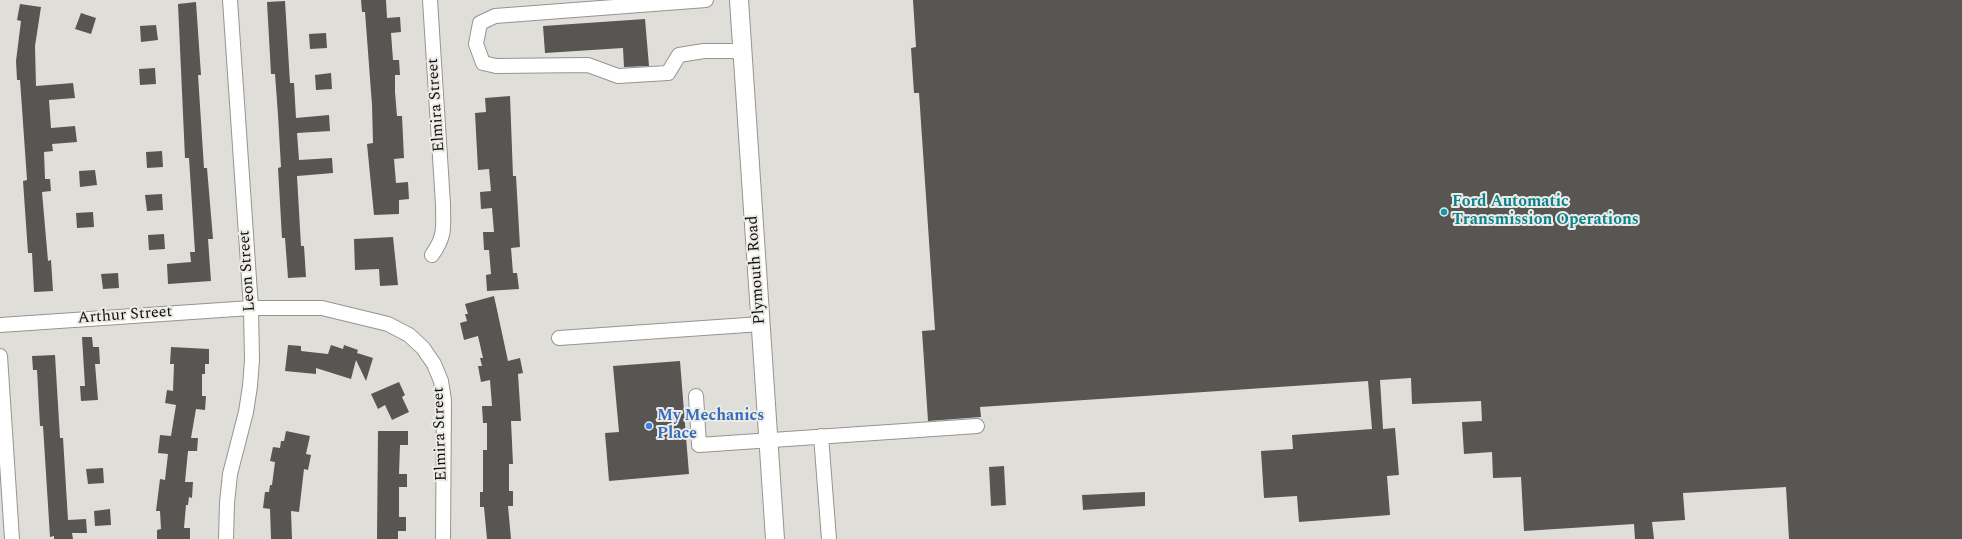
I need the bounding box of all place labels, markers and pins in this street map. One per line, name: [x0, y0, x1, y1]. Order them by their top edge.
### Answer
place label: Ford Automatic Transmission Operations: [1452, 193, 1639, 231]
marker: Ford Automatic Transmission Operations: [1439, 207, 1449, 217]
place label: My Mechanics Place: [657, 407, 764, 445]
marker: My Mechanics Place: [644, 421, 654, 431]

